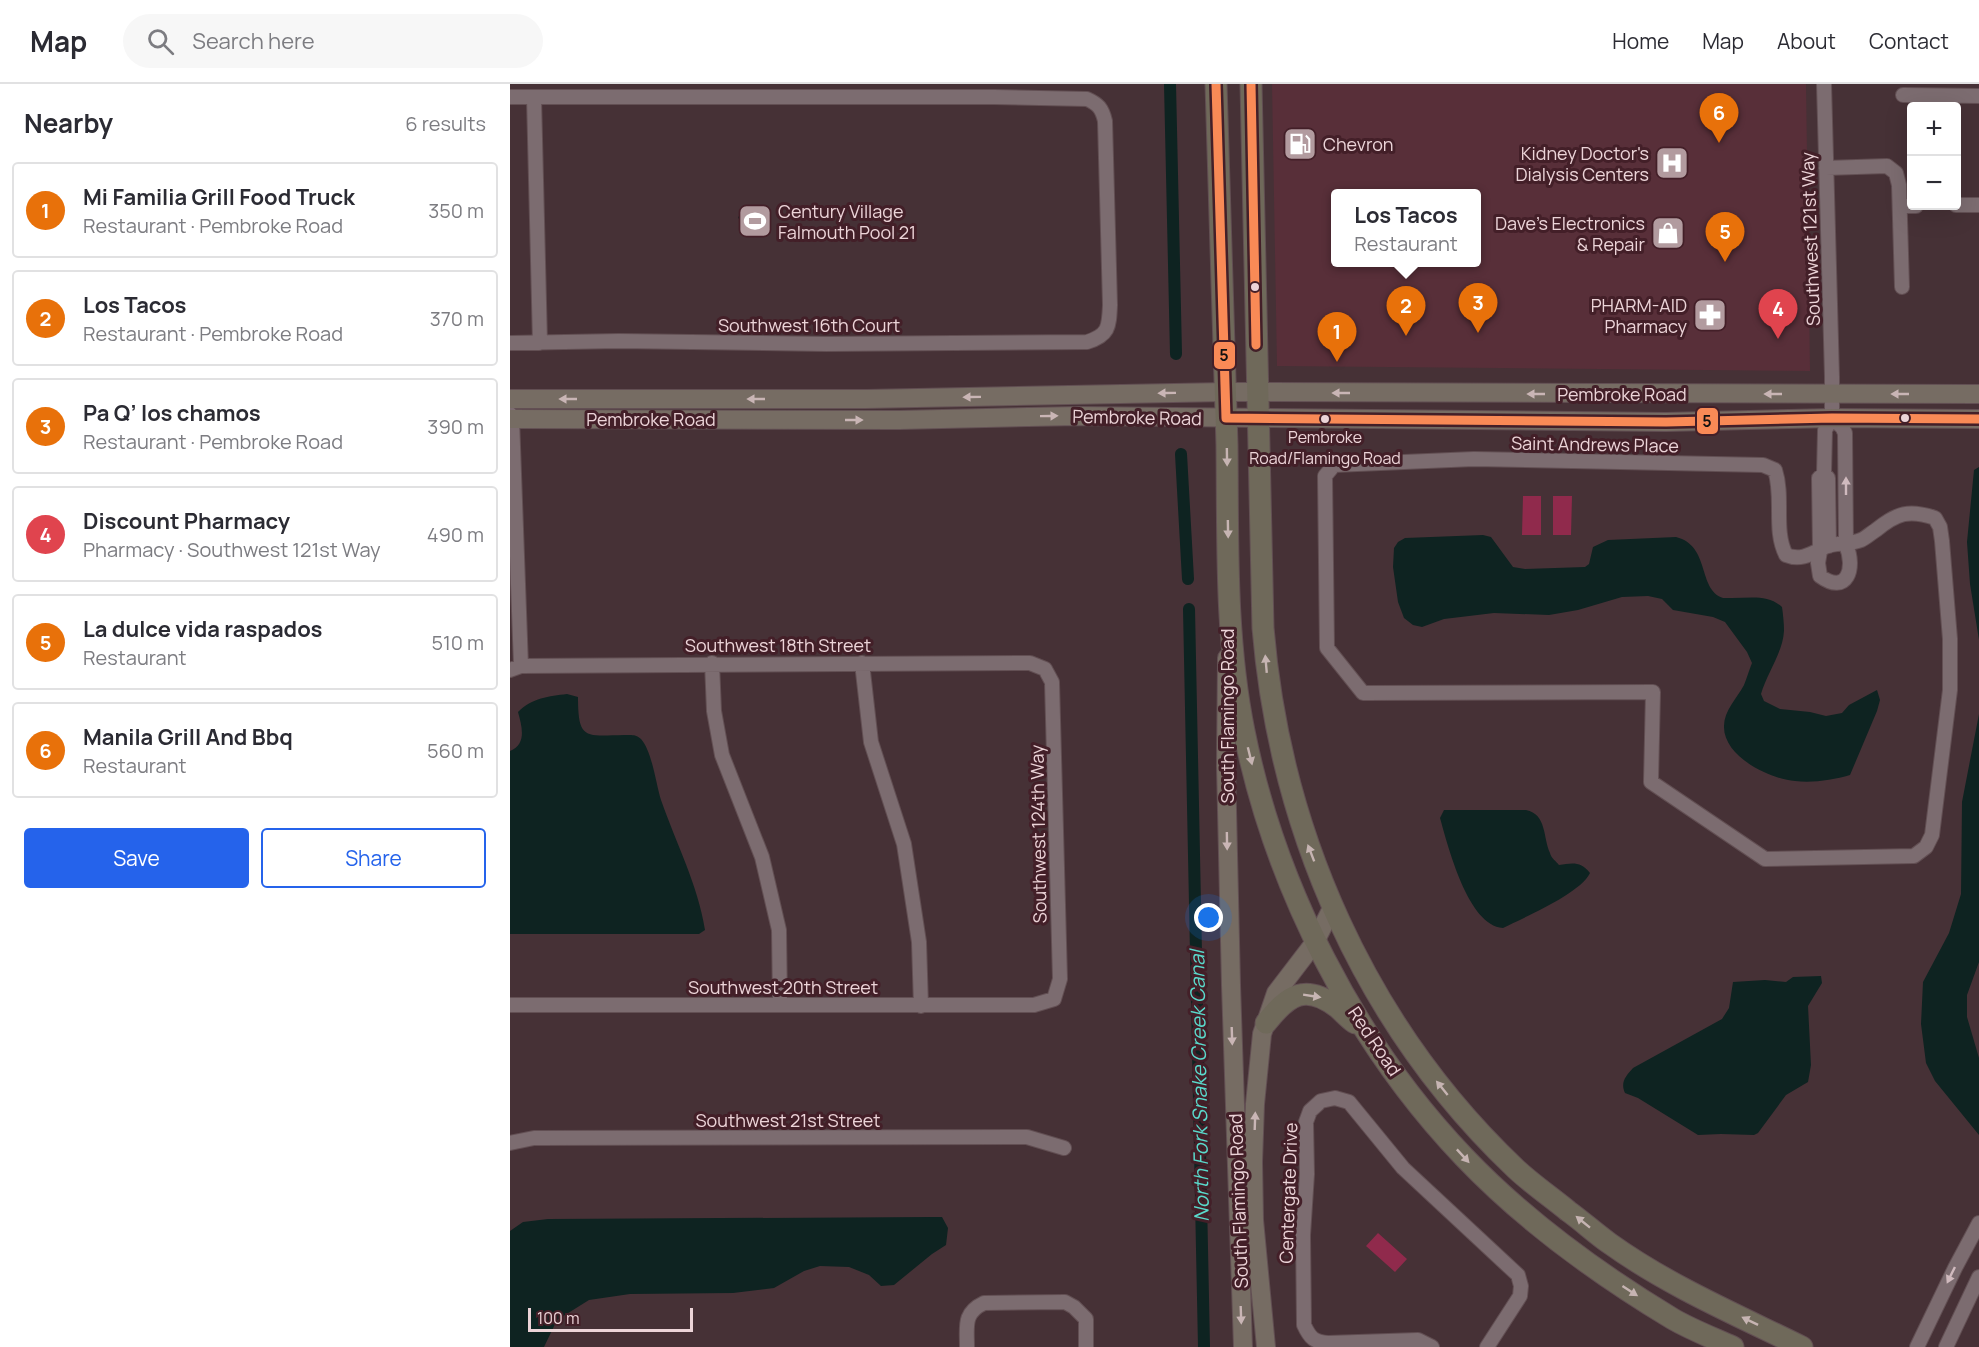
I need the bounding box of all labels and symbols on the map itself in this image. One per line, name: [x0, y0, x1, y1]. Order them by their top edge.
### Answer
pin: 6: [1700, 94, 1738, 143]
fuel station icon: Chevron: [1282, 126, 1318, 162]
place label: Chevron: [1323, 132, 1394, 156]
place label: Kidney Doctor's Dialysis Centers: [1516, 141, 1649, 186]
hospital icon: Kidney Doctor's Dialysis Centers: [1654, 145, 1690, 181]
street label: Southwest 121st Way: [1795, 151, 1825, 326]
place label: Century Village Falmouth Pool 21: [778, 199, 916, 244]
sports icon: Century Village Falmouth Pool 21: [737, 203, 773, 239]
place label: Dave's Electronics & Repair: [1495, 211, 1646, 256]
pin: 5: [1706, 212, 1744, 262]
shop icon: Dave's Electronics & Repair: [1650, 215, 1686, 251]
unlabelled marker: [1249, 281, 1261, 293]
pin: 3: [1458, 284, 1498, 333]
pin: 2: [1386, 286, 1426, 336]
pin: 4: [1758, 290, 1798, 339]
place label: PHARM-AID Pharmacy: [1591, 293, 1687, 338]
pharmacy icon: PHARM-AID Pharmacy: [1692, 297, 1728, 333]
pin: 1: [1318, 312, 1356, 362]
street label: Southwest 16th Court: [718, 313, 900, 337]
line badge: 5: [1213, 341, 1236, 370]
text: 5: [1219, 344, 1229, 366]
street label: Pembroke Road: [1557, 382, 1687, 406]
one-way arrow: [1158, 388, 1177, 398]
one-way arrow: [1332, 388, 1351, 398]
one-way arrow: [1527, 389, 1546, 399]
one-way arrow: [1764, 389, 1783, 399]
one-way arrow: [1890, 389, 1909, 399]
one-way arrow: [963, 392, 982, 402]
one-way arrow: [558, 394, 577, 404]
one-way arrow: [747, 394, 766, 404]
street label: Pembroke Road: [1072, 404, 1202, 430]
street label: Pembroke Road: [586, 407, 716, 431]
line badge: 5: [1696, 407, 1719, 435]
text: 5: [1702, 410, 1712, 432]
one-way arrow: [1039, 412, 1058, 421]
unlabelled marker: [1899, 412, 1911, 424]
marker: Pembroke Road/Flamingo Road: [1319, 413, 1331, 425]
one-way arrow: [845, 415, 864, 425]
place label: Pembroke Road/Flamingo Road: [1249, 426, 1401, 469]
street label: Saint Andrews Place: [1511, 431, 1679, 457]
one-way arrow: [1222, 447, 1232, 466]
one-way arrow: [1841, 477, 1851, 496]
one-way arrow: [1223, 520, 1233, 539]
street label: South Flamingo Road: [1215, 629, 1239, 803]
street label: Southwest 18th Street: [685, 633, 871, 657]
one-way arrow: [1261, 654, 1271, 673]
street label: Southwest 124th Way: [1024, 744, 1052, 923]
one-way arrow: [1246, 747, 1255, 765]
one-way arrow: [1223, 832, 1232, 851]
one-way arrow: [1306, 844, 1316, 862]
your location: [1194, 903, 1223, 932]
water label: North Fork Snake Creek Canal: [1183, 948, 1215, 1222]
street label: Southwest 20th Street: [688, 975, 878, 999]
one-way arrow: [1303, 992, 1322, 1001]
street label: Red Road: [1343, 1002, 1407, 1080]
one-way arrow: [1228, 1027, 1237, 1046]
one-way arrow: [1436, 1080, 1449, 1096]
street label: Southwest 21st Street: [696, 1108, 880, 1132]
one-way arrow: [1250, 1112, 1259, 1131]
street label: South Flamingo Road: [1223, 1113, 1253, 1289]
street label: Centergate Drive: [1274, 1122, 1302, 1264]
one-way arrow: [1455, 1148, 1469, 1162]
one-way arrow: [1575, 1216, 1591, 1229]
one-way arrow: [1947, 1266, 1956, 1283]
one-way arrow: [1622, 1286, 1638, 1297]
scale bar: [528, 1305, 693, 1332]
one-way arrow: [1237, 1305, 1246, 1324]
one-way arrow: [1741, 1317, 1758, 1326]

